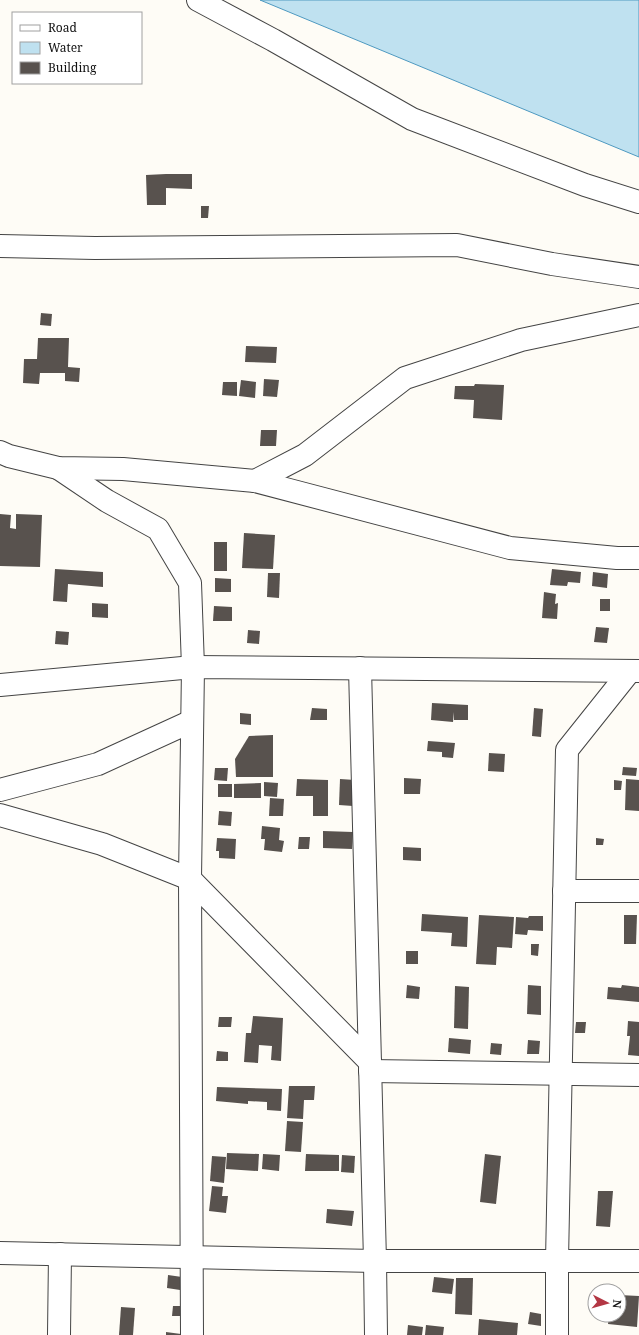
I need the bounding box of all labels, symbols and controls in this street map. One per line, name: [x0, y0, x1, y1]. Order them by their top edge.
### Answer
legend: [12, 12, 142, 84]
text: Road: [48, 19, 78, 36]
text: Water: [48, 39, 83, 56]
text: Building: [48, 59, 97, 76]
north arrow: [587, 1283, 627, 1323]
text: N: [609, 1299, 625, 1310]

